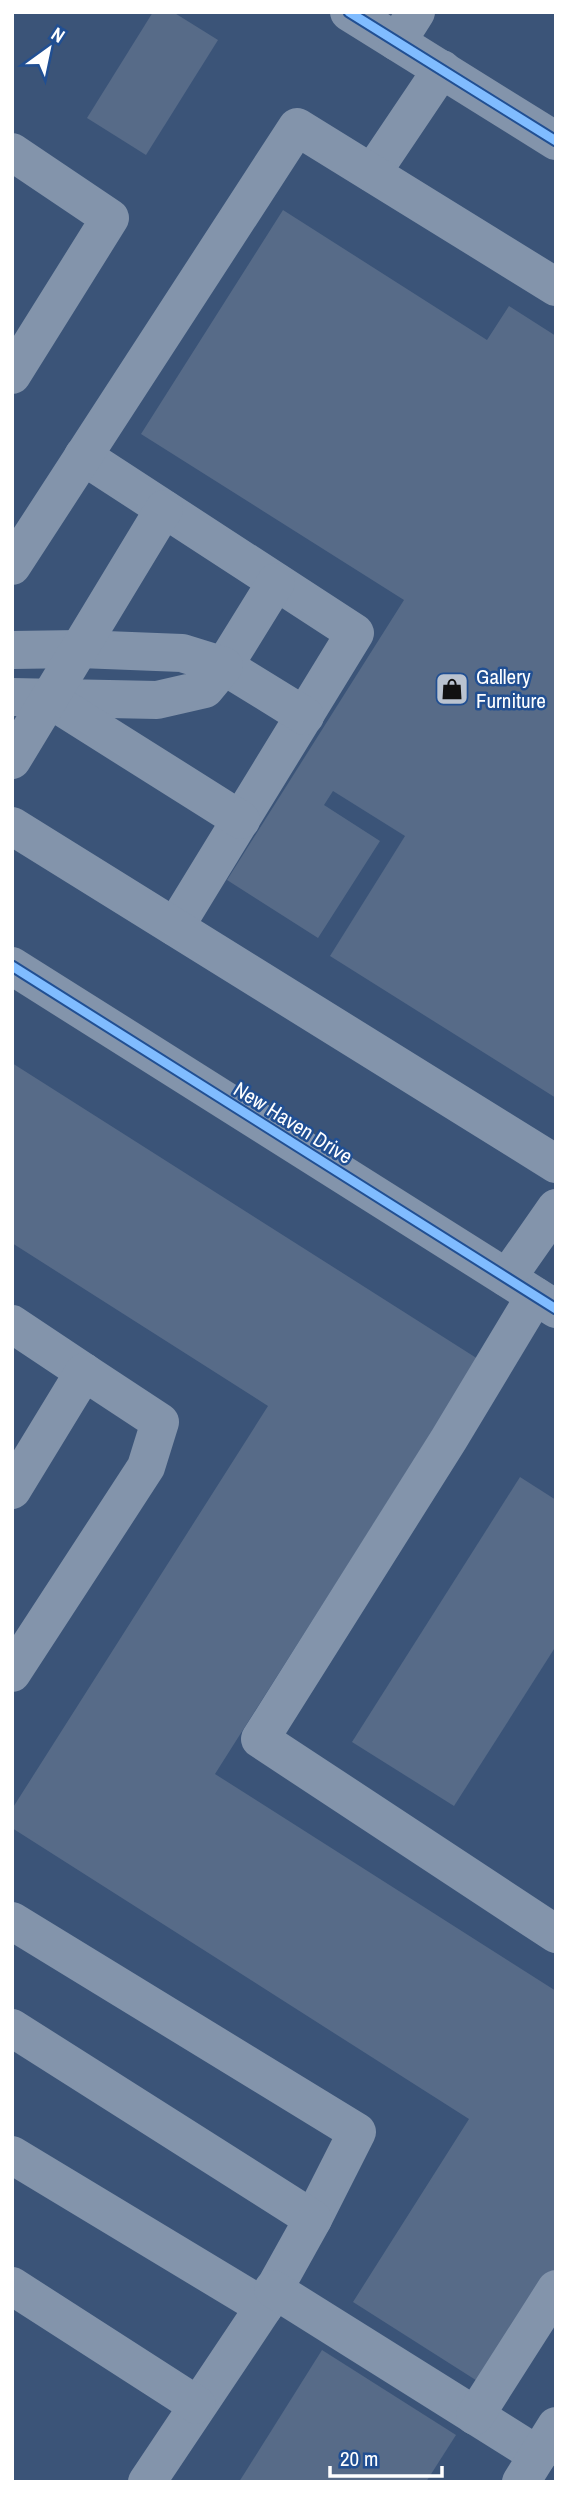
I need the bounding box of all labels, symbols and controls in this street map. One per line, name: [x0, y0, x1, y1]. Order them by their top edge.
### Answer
north arrow: [14, 14, 84, 84]
text: N: [46, 21, 70, 49]
place label: Gallery Furniture: [476, 662, 546, 715]
shop icon: Gallery Furniture: [433, 670, 471, 708]
street label: New Haven Drive: [228, 1075, 358, 1171]
scale bar: [330, 2434, 442, 2478]
text: 20 m: [340, 2444, 378, 2473]

